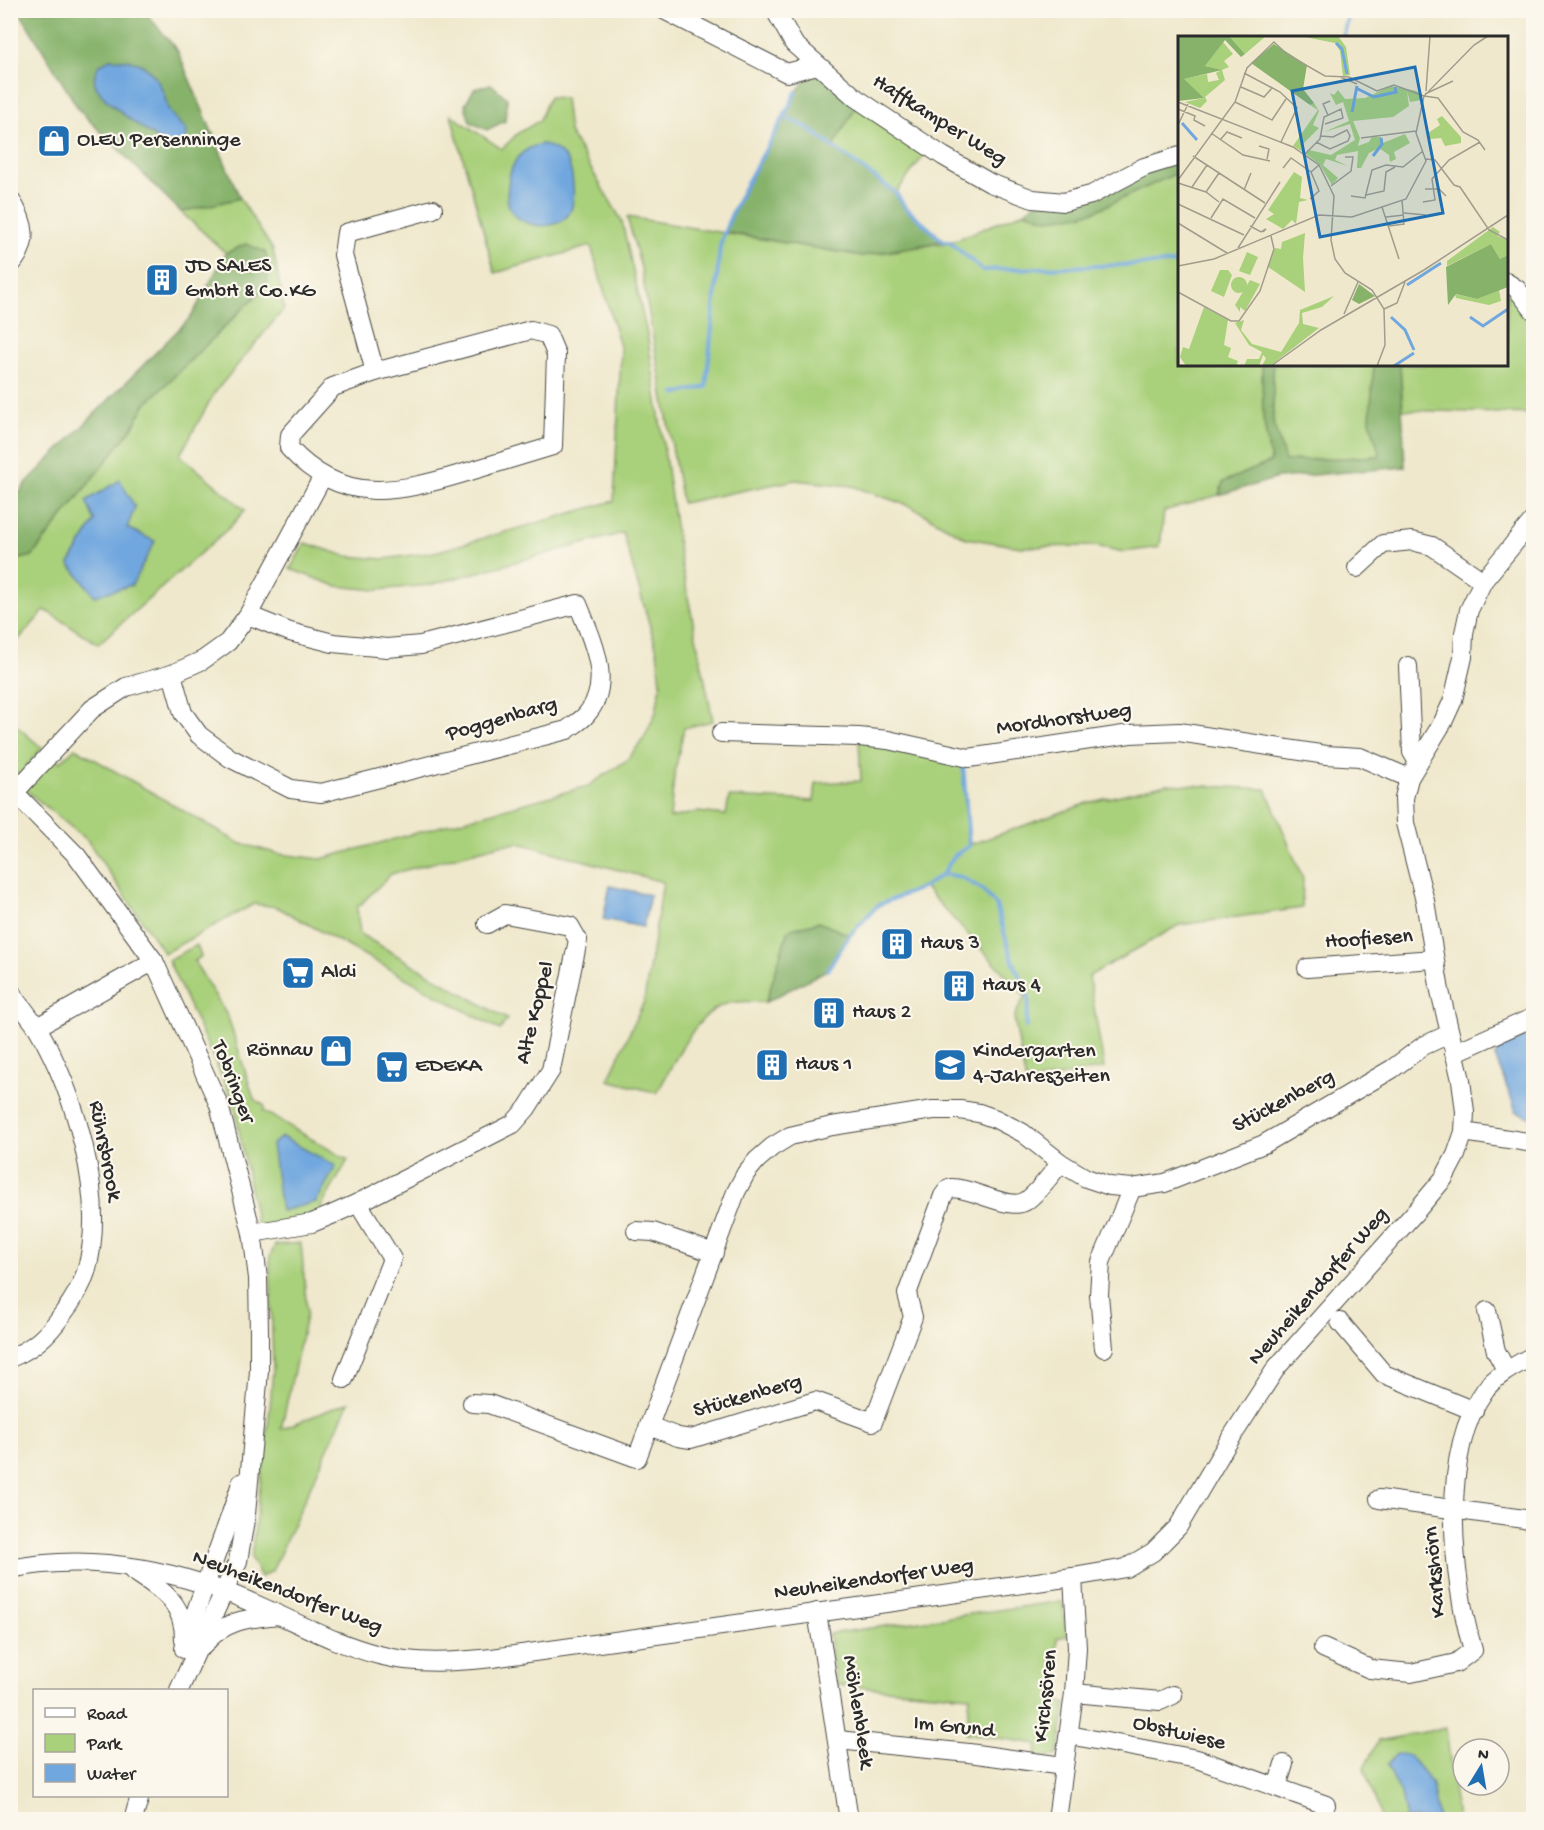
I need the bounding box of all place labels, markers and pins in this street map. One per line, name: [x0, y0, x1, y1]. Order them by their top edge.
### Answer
shop icon: OLEU Persenninge: [36, 123, 72, 159]
place label: OLEU Persenninge: [77, 128, 241, 154]
place label: JD SALES GmbH & Co.KG: [185, 254, 317, 305]
building icon: JD SALES GmbH & Co.KG: [144, 262, 180, 298]
building icon: Haus 3: [879, 926, 915, 962]
place label: Haus 3: [920, 931, 980, 957]
supermarket icon: Aldi: [280, 955, 316, 991]
place label: Aldi: [321, 960, 356, 986]
building icon: Haus 4: [941, 968, 977, 1004]
place label: Haus 4: [982, 973, 1041, 999]
building icon: Haus 2: [811, 995, 847, 1031]
place label: Haus 2: [852, 1000, 911, 1026]
shop icon: Rönnau: [318, 1033, 354, 1069]
place label: Rönnau: [247, 1038, 313, 1064]
place label: Kindergarten 4-Jahreszeiten: [973, 1039, 1110, 1090]
building icon: Haus 1: [754, 1047, 790, 1083]
school or university icon: Kindergarten 4-Jahreszeiten: [932, 1047, 968, 1083]
supermarket icon: EDEKA: [374, 1049, 410, 1085]
place label: Haus 1: [795, 1052, 852, 1078]
place label: EDEKA: [415, 1054, 483, 1080]

